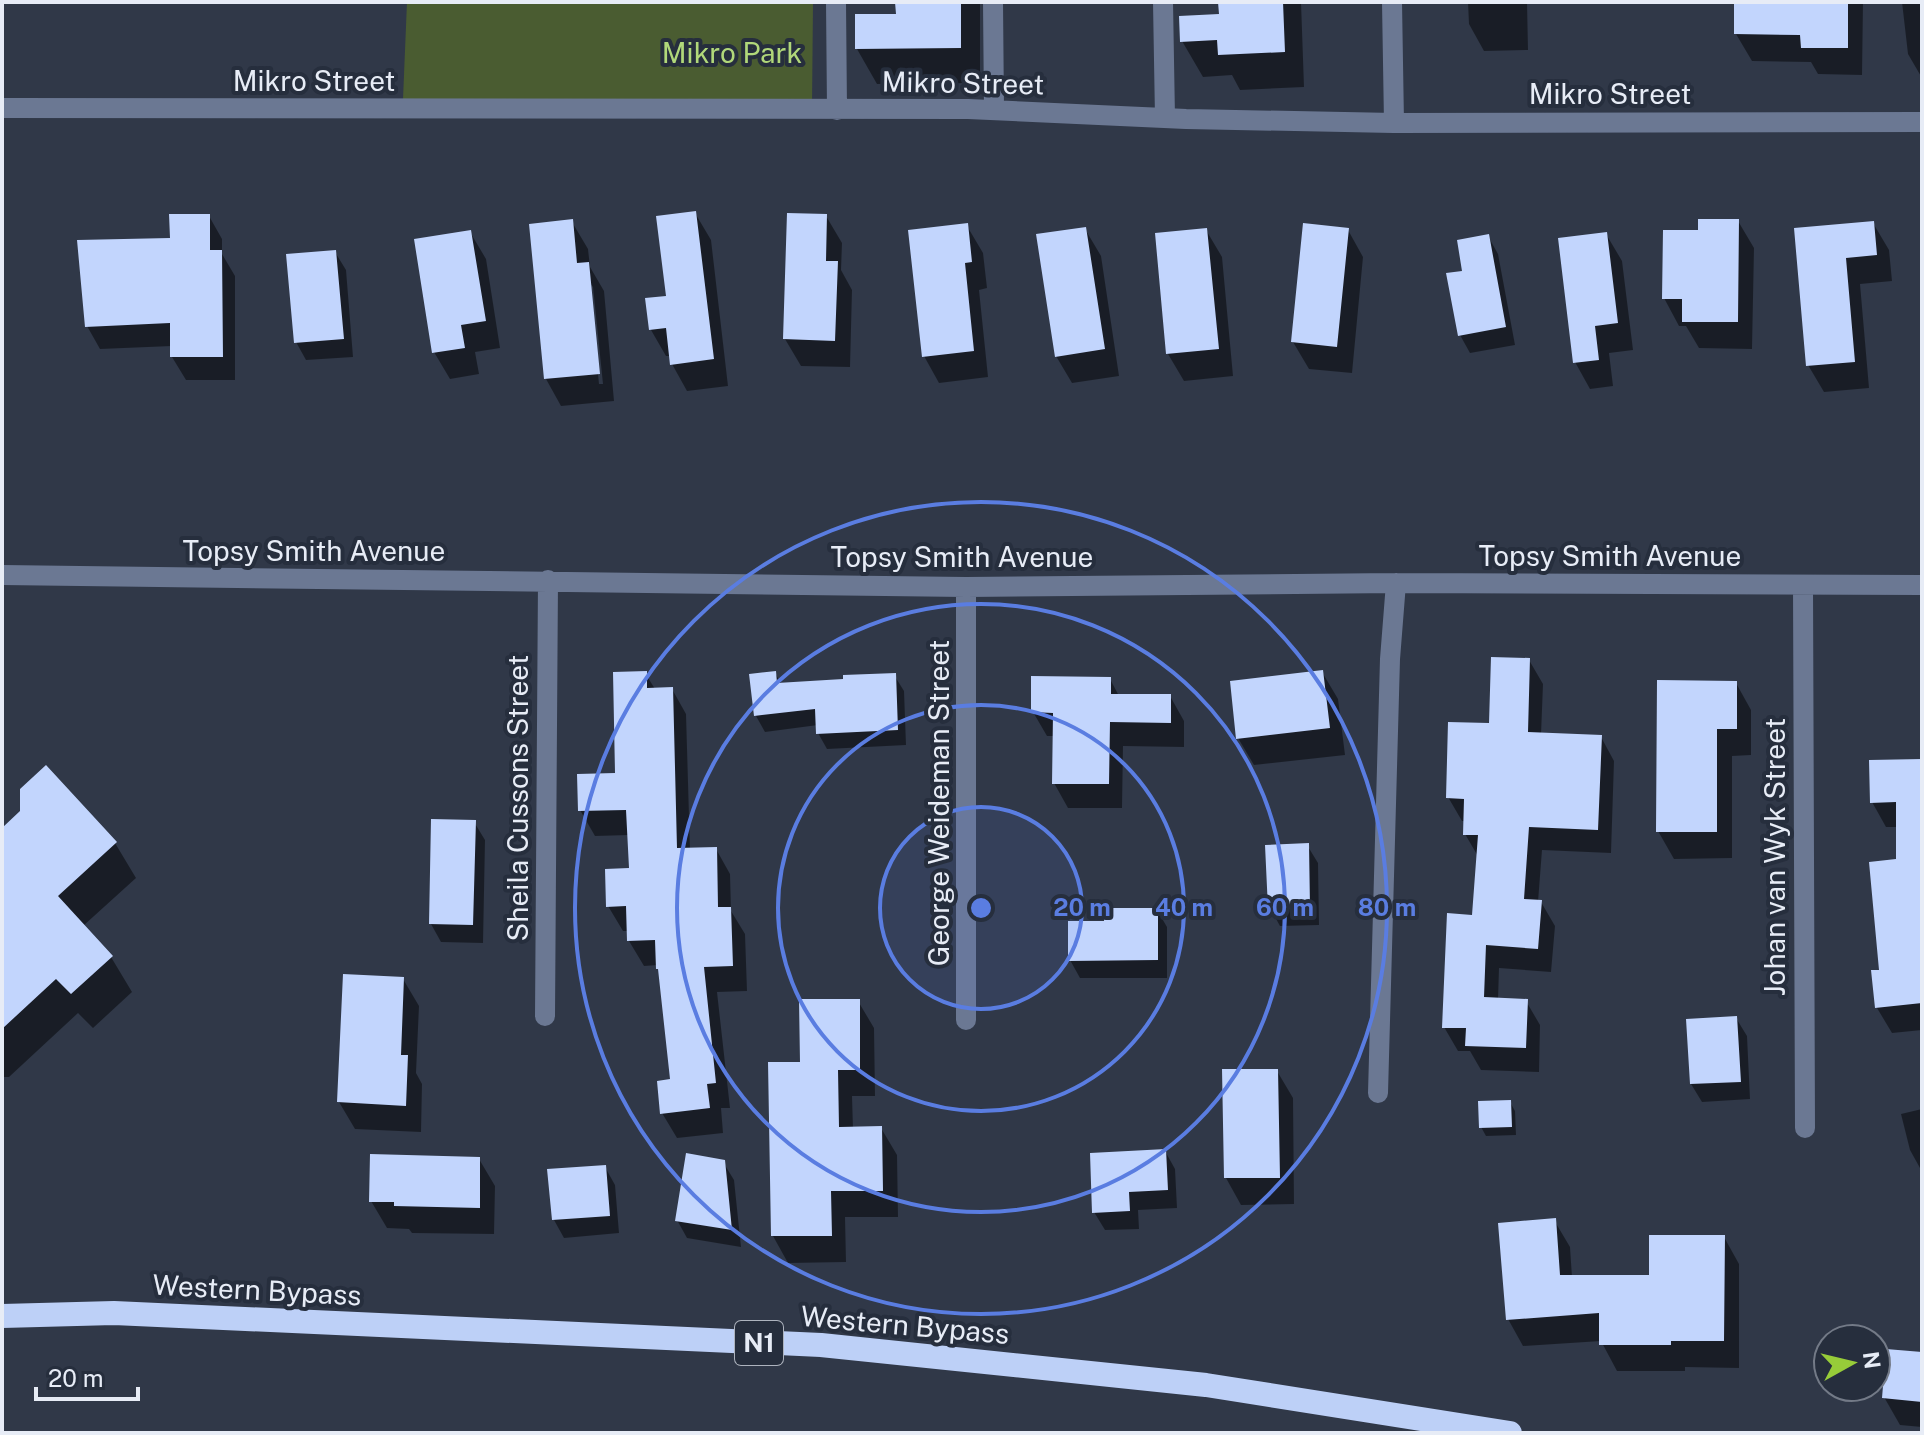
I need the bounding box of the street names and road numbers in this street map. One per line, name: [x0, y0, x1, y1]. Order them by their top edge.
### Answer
street label: Mikro Street: [233, 64, 395, 97]
street label: Mikro Street: [881, 65, 1045, 100]
street label: Mikro Street: [1529, 77, 1691, 110]
street label: Topsy Smith Avenue: [183, 534, 445, 567]
street label: Topsy Smith Avenue: [1479, 539, 1741, 572]
street label: Topsy Smith Avenue: [831, 540, 1093, 573]
street label: George Weideman Street: [922, 640, 955, 966]
street label: Sheila Cussons Street: [501, 655, 534, 941]
street label: Johan van Wyk Street: [1758, 718, 1791, 996]
street label: Western Bypass: [152, 1268, 362, 1311]
street label: Western Bypass: [799, 1299, 1011, 1350]
road number: N1: [735, 1321, 783, 1365]

